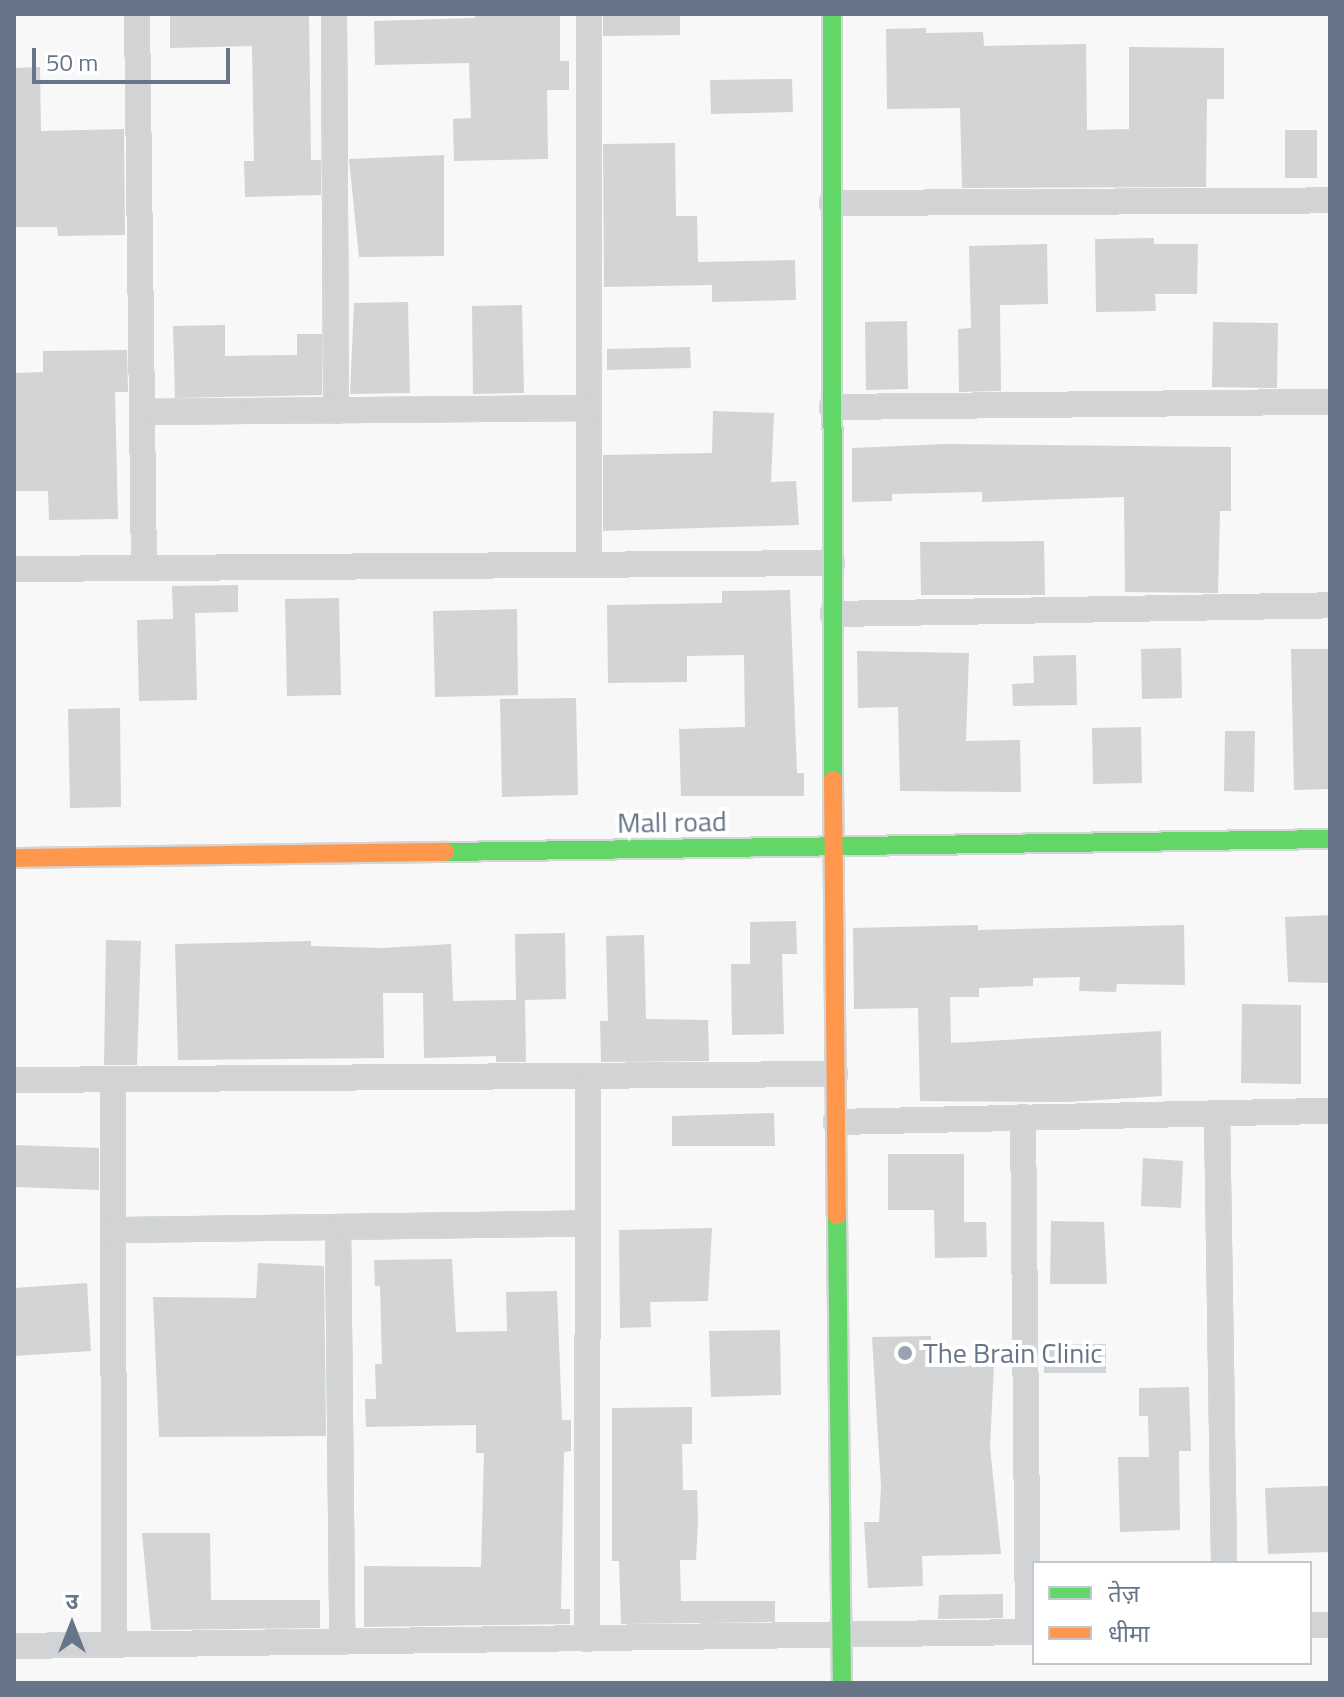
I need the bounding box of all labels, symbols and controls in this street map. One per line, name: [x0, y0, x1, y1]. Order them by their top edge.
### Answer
scale bar: [36, 32, 234, 82]
text: 50 m: [46, 44, 98, 80]
street label: Mall road: [617, 804, 727, 840]
place label: The Brain Clinic: [923, 1336, 1103, 1370]
marker: The Brain Clinic: [894, 1342, 916, 1364]
legend: [1032, 1561, 1312, 1665]
text: तेज़: [1108, 1575, 1140, 1611]
text: उ: [66, 1584, 78, 1618]
north arrow: [32, 1585, 112, 1665]
text: धीमा: [1108, 1615, 1150, 1651]

